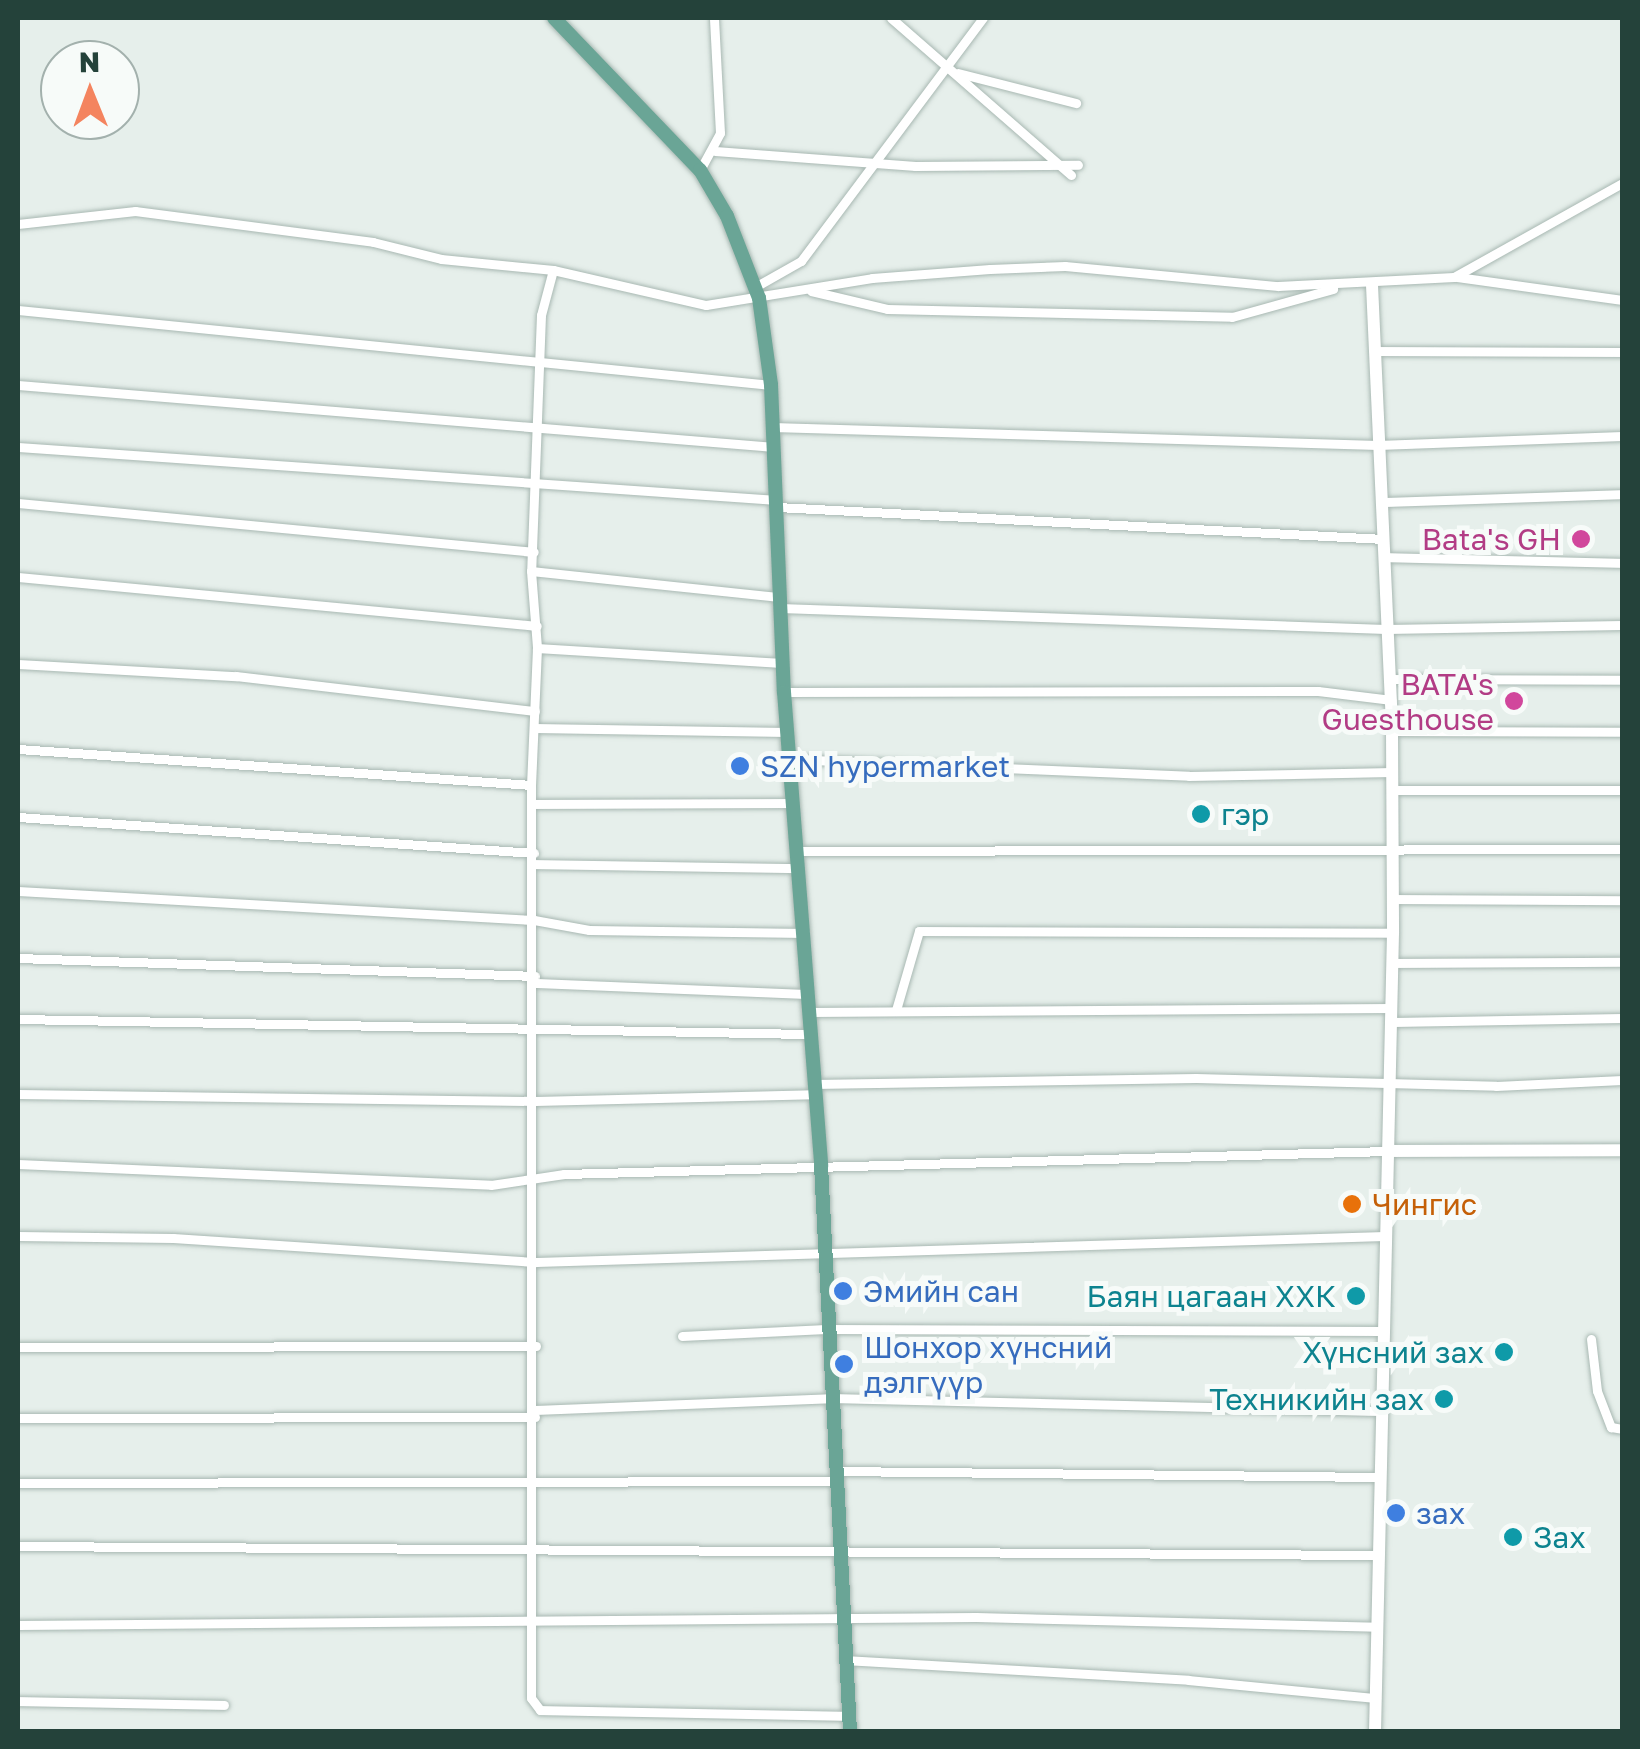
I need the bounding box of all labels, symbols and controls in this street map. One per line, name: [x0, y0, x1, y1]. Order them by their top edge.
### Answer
north arrow: [40, 40, 140, 140]
text: N: [79, 45, 100, 78]
place label: Bata's GH: [1422, 521, 1561, 557]
marker: Bata's GH: [1570, 528, 1592, 550]
place label: BATA's Guesthouse: [1322, 666, 1494, 736]
marker: BATA's Guesthouse: [1503, 690, 1525, 712]
place label: SZN hypermarket: [760, 748, 1010, 784]
marker: SZN hypermarket: [729, 755, 751, 777]
place label: гэр: [1221, 796, 1269, 832]
marker: гэр: [1190, 803, 1212, 825]
place label: Чингис: [1372, 1186, 1477, 1222]
marker: Чингис: [1341, 1193, 1363, 1215]
place label: Эмийн сан: [863, 1273, 1019, 1309]
place label: Баян цагаан ХХК: [1087, 1278, 1336, 1314]
marker: Эмийн сан: [832, 1280, 854, 1302]
marker: Баян цагаан ХХК: [1345, 1285, 1367, 1307]
place label: Шонхор хүнсний дэлгүүр: [864, 1329, 1112, 1400]
place label: Хүнсний зах: [1302, 1334, 1484, 1370]
marker: Хүнсний зах: [1493, 1341, 1515, 1363]
marker: Шонхор хүнсний дэлгүүр: [833, 1353, 855, 1375]
place label: Техникийн зах: [1209, 1381, 1424, 1417]
marker: Техникийн зах: [1433, 1388, 1455, 1410]
place label: зах: [1416, 1495, 1465, 1531]
marker: зах: [1385, 1502, 1407, 1524]
place label: Зах: [1533, 1519, 1586, 1555]
marker: Зах: [1502, 1526, 1524, 1548]

